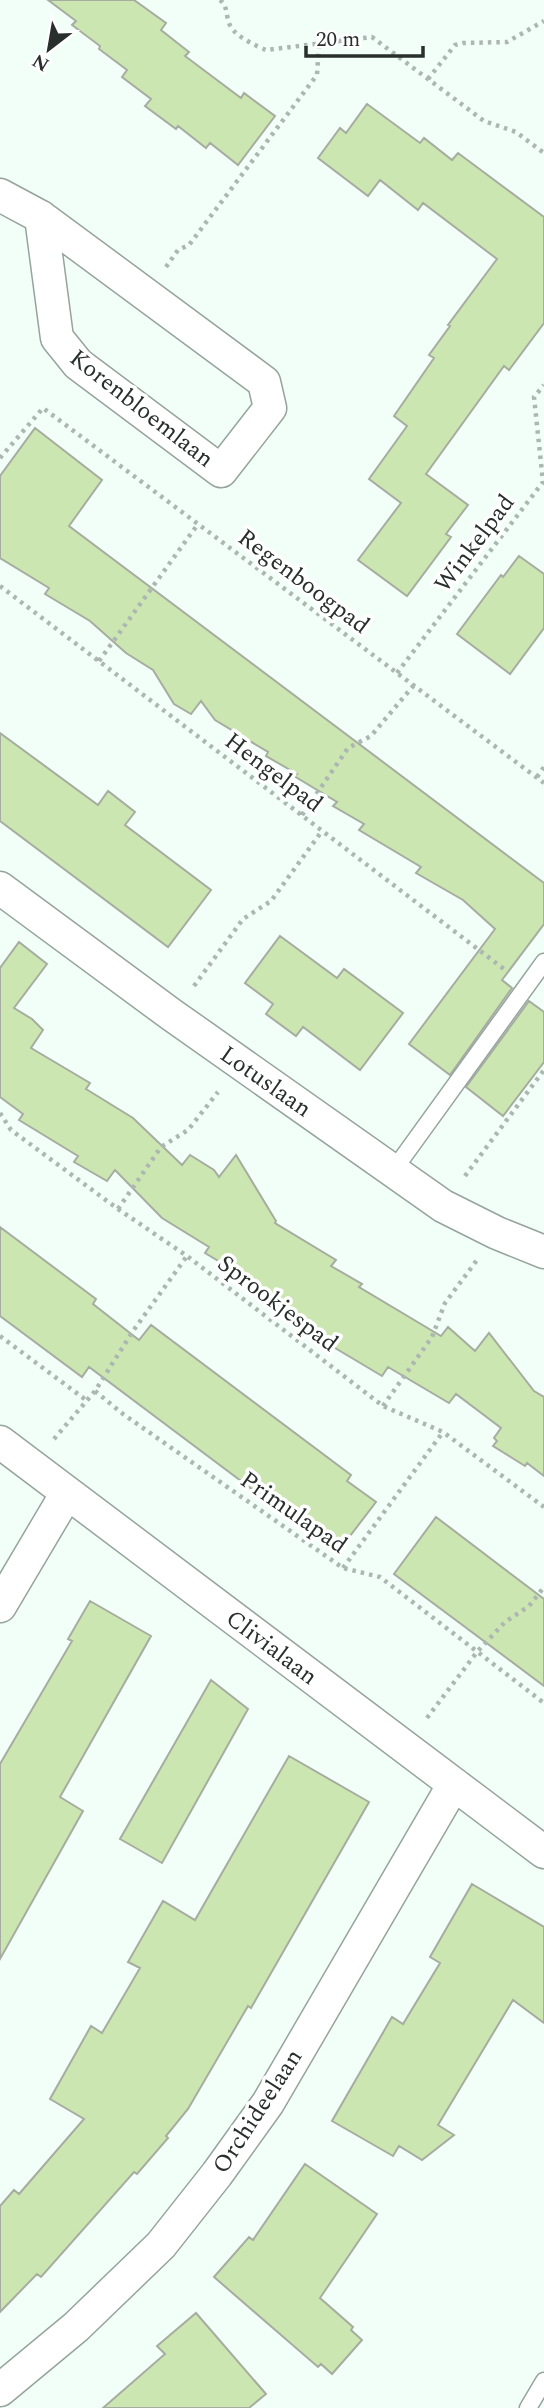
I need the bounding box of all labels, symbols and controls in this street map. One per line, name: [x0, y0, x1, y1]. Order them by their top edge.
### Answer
north arrow: [14, 14, 84, 84]
scale bar: [306, 14, 423, 58]
text: 20 m: [316, 24, 360, 56]
text: N: [27, 46, 55, 79]
street label: Korenbloemlaan: [61, 341, 221, 477]
street label: Winkelpad: [426, 487, 524, 600]
street label: Regenboogpad: [230, 520, 377, 643]
street label: Hengelpad: [217, 724, 330, 822]
street label: Lotuslaan: [212, 1037, 319, 1127]
street label: Sprookjespad: [209, 1246, 345, 1361]
street label: Primulapad: [232, 1463, 354, 1563]
street label: Clivialaan: [218, 1601, 325, 1694]
street label: Orchideelaan: [204, 2042, 312, 2181]

